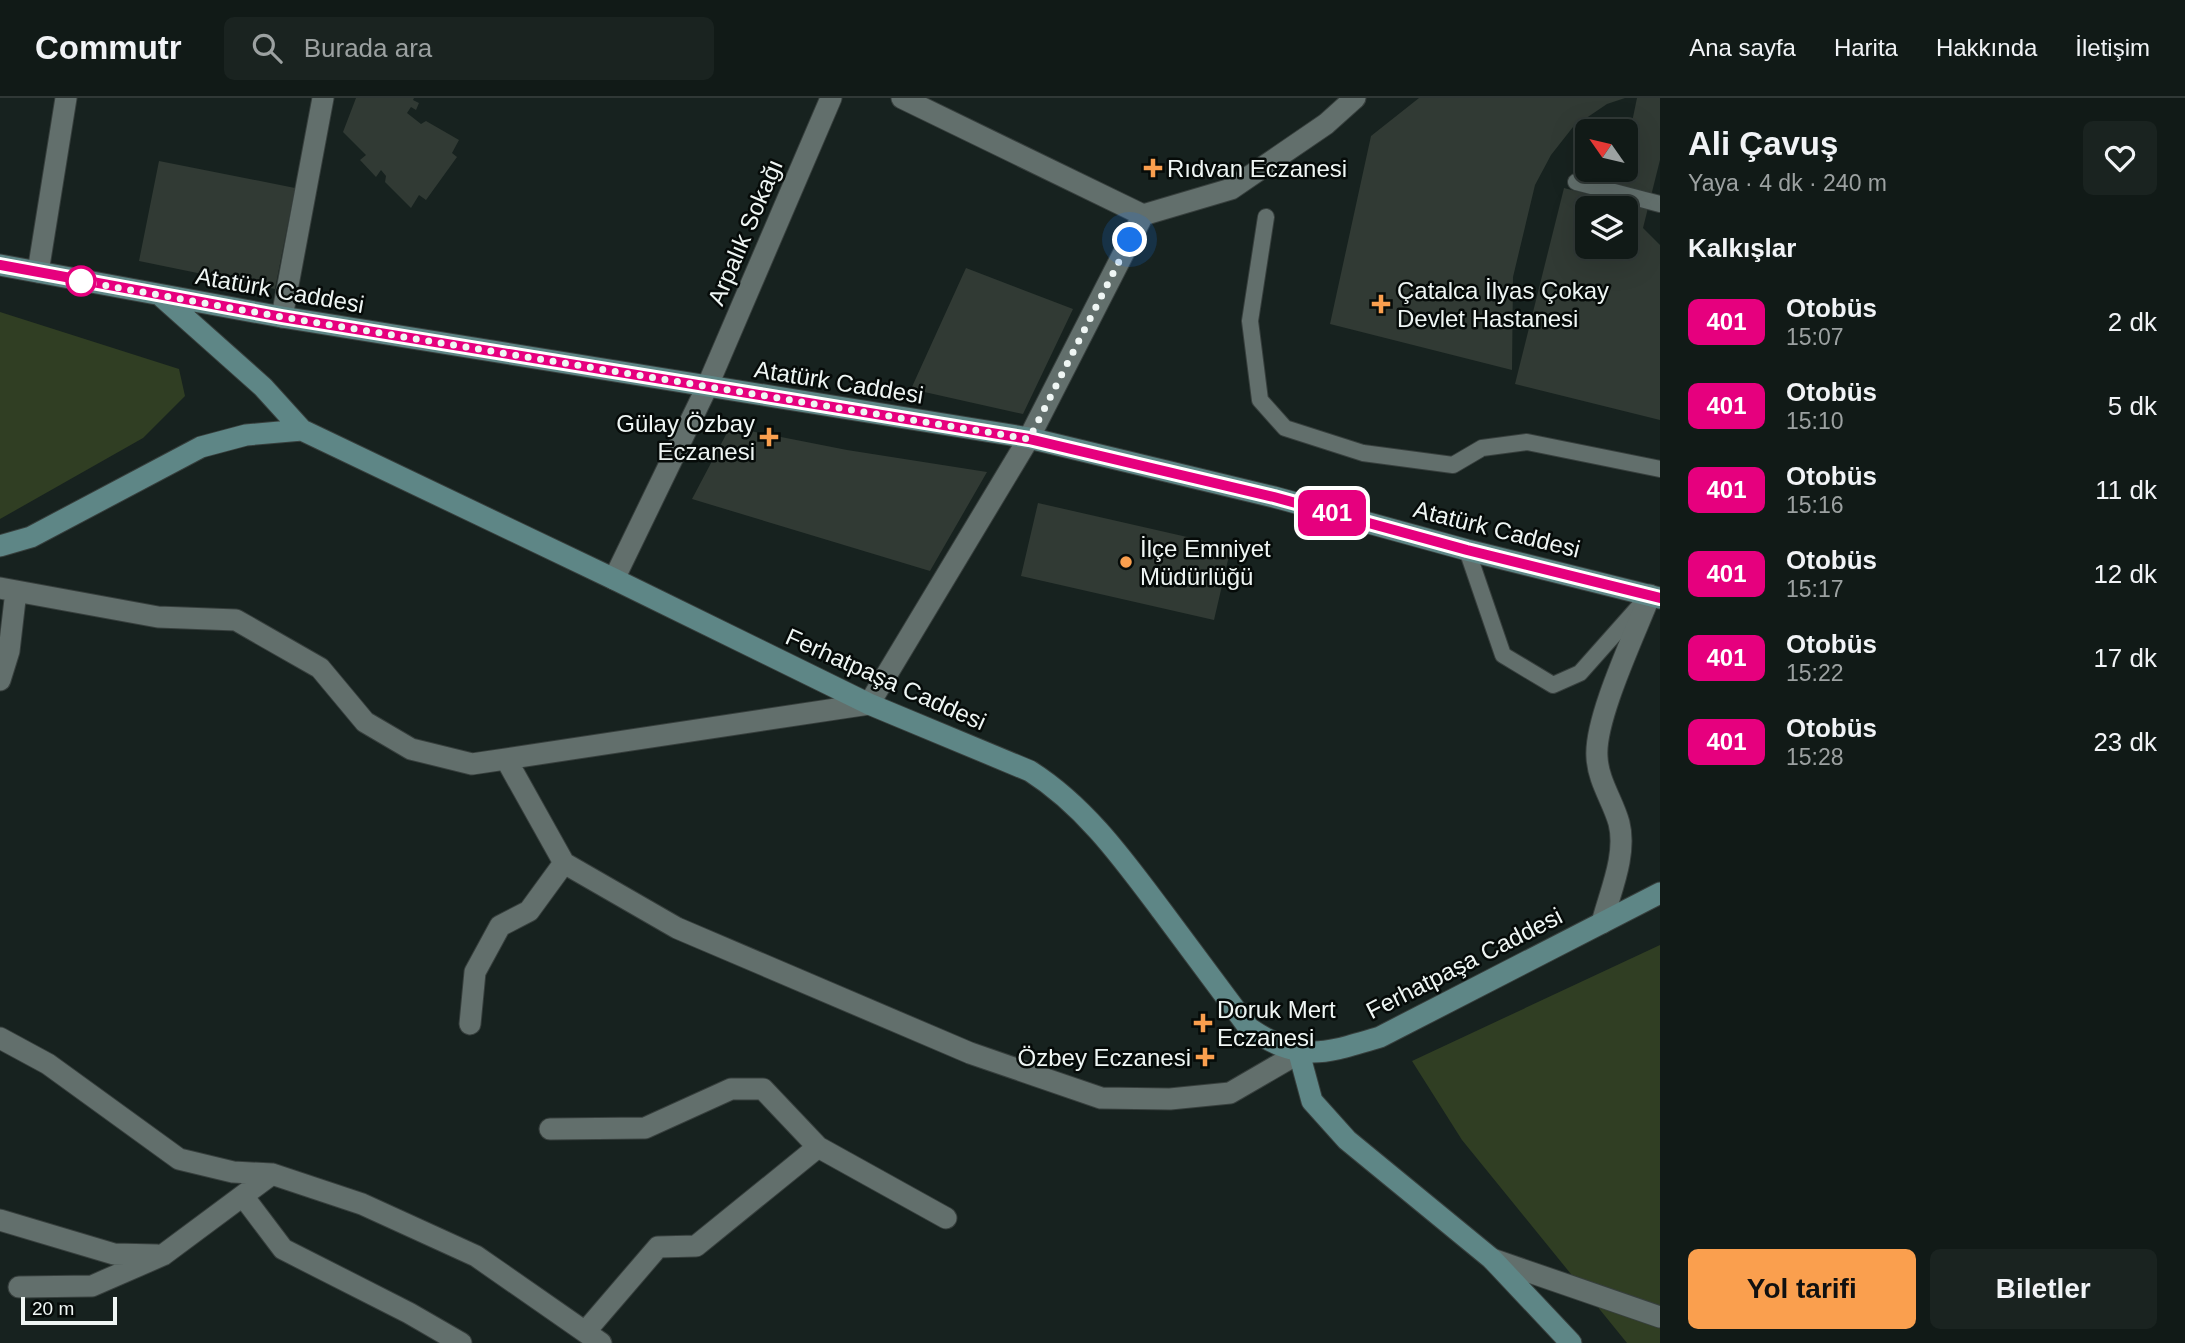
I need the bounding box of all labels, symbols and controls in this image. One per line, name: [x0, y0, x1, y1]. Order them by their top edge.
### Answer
search box: [224, 17, 714, 80]
text: Commutr: [35, 29, 182, 66]
icon: search: [248, 29, 286, 67]
text: Burada ara: [304, 33, 432, 63]
text: Ana sayfa: [1689, 34, 1796, 61]
text: Harita: [1834, 34, 1898, 61]
text: Hakkında: [1936, 34, 2037, 61]
text: İletişim: [2075, 34, 2150, 61]
north arrow: [1575, 119, 1638, 182]
map controls: [1575, 119, 1638, 259]
button: heart: [2083, 121, 2157, 195]
text: Ali Çavuş: [1688, 125, 1838, 162]
street label: Arpalık Sokağı: [702, 155, 788, 309]
place label: Rıdvan Eczanesi: [1167, 155, 1347, 182]
marker: Rıdvan Eczanesi: [1145, 160, 1161, 176]
text: Yaya · 4 dk · 240 m: [1688, 170, 1887, 196]
button: layers: [1575, 196, 1638, 259]
your location: [1112, 222, 1147, 257]
text: Kalkışlar: [1688, 233, 1796, 263]
street label: Atatürk Caddesi: [194, 262, 366, 318]
unlabelled marker: [66, 266, 96, 296]
place label: Çatalca İlyas Çokay Devlet Hastanesi: [1397, 277, 1609, 332]
text: Otobüs: [1786, 293, 1877, 323]
marker: Çatalca İlyas Çokay Devlet Hastanesi: [1371, 294, 1391, 314]
text: 2 dk: [2108, 307, 2157, 337]
text: 401: [1706, 308, 1747, 335]
text: 15:07: [1786, 324, 1844, 350]
street label: Atatürk Caddesi: [753, 355, 925, 409]
text: Otobüs: [1786, 377, 1877, 407]
text: 5 dk: [2108, 391, 2157, 421]
text: 401: [1706, 392, 1747, 419]
text: 15:10: [1786, 408, 1844, 434]
place label: Gülay Özbay Eczanesi: [616, 410, 755, 465]
marker: Gülay Özbay Eczanesi: [761, 429, 777, 445]
text: Otobüs: [1786, 461, 1877, 491]
text: 11 dk: [2095, 475, 2157, 505]
text: 401: [1706, 476, 1747, 503]
line badge: 401: [1292, 490, 1372, 536]
text: 15:16: [1786, 492, 1844, 518]
street label: Atatürk Caddesi: [1411, 495, 1583, 563]
text: 401: [1312, 499, 1352, 526]
place label: İlçe Emniyet Müdürlüğü: [1140, 535, 1271, 590]
text: Otobüs: [1786, 545, 1877, 575]
marker: İlçe Emniyet Müdürlüğü: [1118, 554, 1134, 570]
text: 12 dk: [2093, 559, 2157, 589]
text: 401: [1706, 560, 1747, 587]
text: 15:17: [1786, 576, 1844, 602]
street label: Ferhatpaşa Caddesi: [782, 623, 990, 735]
text: Otobüs: [1786, 629, 1877, 659]
text: 17 dk: [2093, 643, 2157, 673]
text: 401: [1706, 644, 1747, 671]
text: 15:22: [1786, 660, 1844, 686]
text: Otobüs: [1786, 713, 1877, 743]
text: 23 dk: [2093, 727, 2157, 757]
text: 401: [1706, 728, 1747, 755]
text: 15:28: [1786, 744, 1844, 770]
street label: Ferhatpaşa Caddesi: [1362, 902, 1566, 1024]
place label: Doruk Mert Eczanesi: [1217, 996, 1336, 1051]
marker: Doruk Mert Eczanesi: [1195, 1015, 1211, 1031]
place label: Özbey Eczanesi: [1018, 1044, 1191, 1071]
marker: Özbey Eczanesi: [1197, 1049, 1213, 1065]
button: Yol tarifi: [1688, 1249, 1916, 1329]
button: Biletler: [1930, 1249, 2157, 1329]
scale bar: [21, 1294, 117, 1326]
text: 20 m: [32, 1298, 74, 1319]

